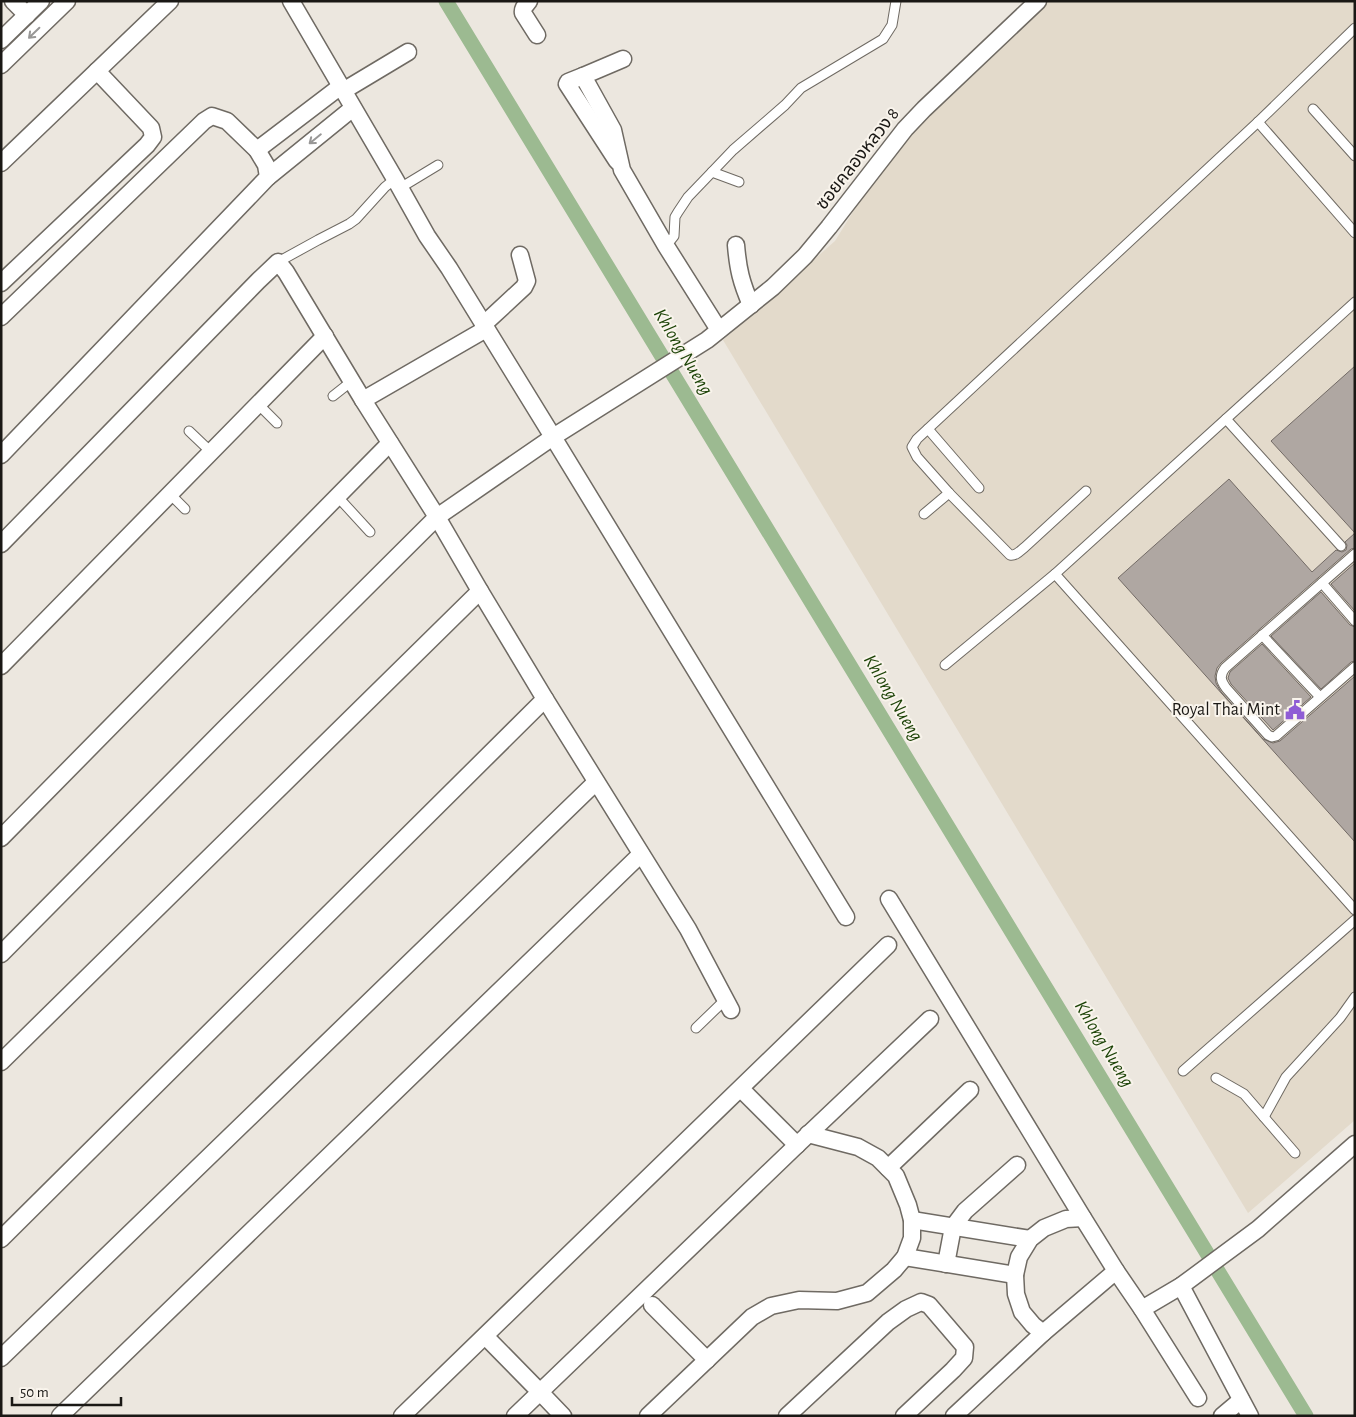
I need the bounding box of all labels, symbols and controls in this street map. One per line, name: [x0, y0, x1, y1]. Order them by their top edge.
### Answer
one-way arrow: [28, 27, 40, 39]
street label: ซอยคลองหลวง 8: [813, 105, 903, 213]
one-way arrow: [309, 133, 322, 144]
water label: Khlong Nueng: [650, 306, 716, 398]
water label: Khlong Nueng: [860, 652, 926, 744]
public building icon: Royal Thai Mint: [1284, 699, 1306, 721]
place label: Royal Thai Mint: [1172, 701, 1280, 719]
water label: Khlong Nueng: [1071, 998, 1137, 1090]
scale bar: [12, 1374, 121, 1406]
text: 50 m: [20, 1385, 49, 1400]

